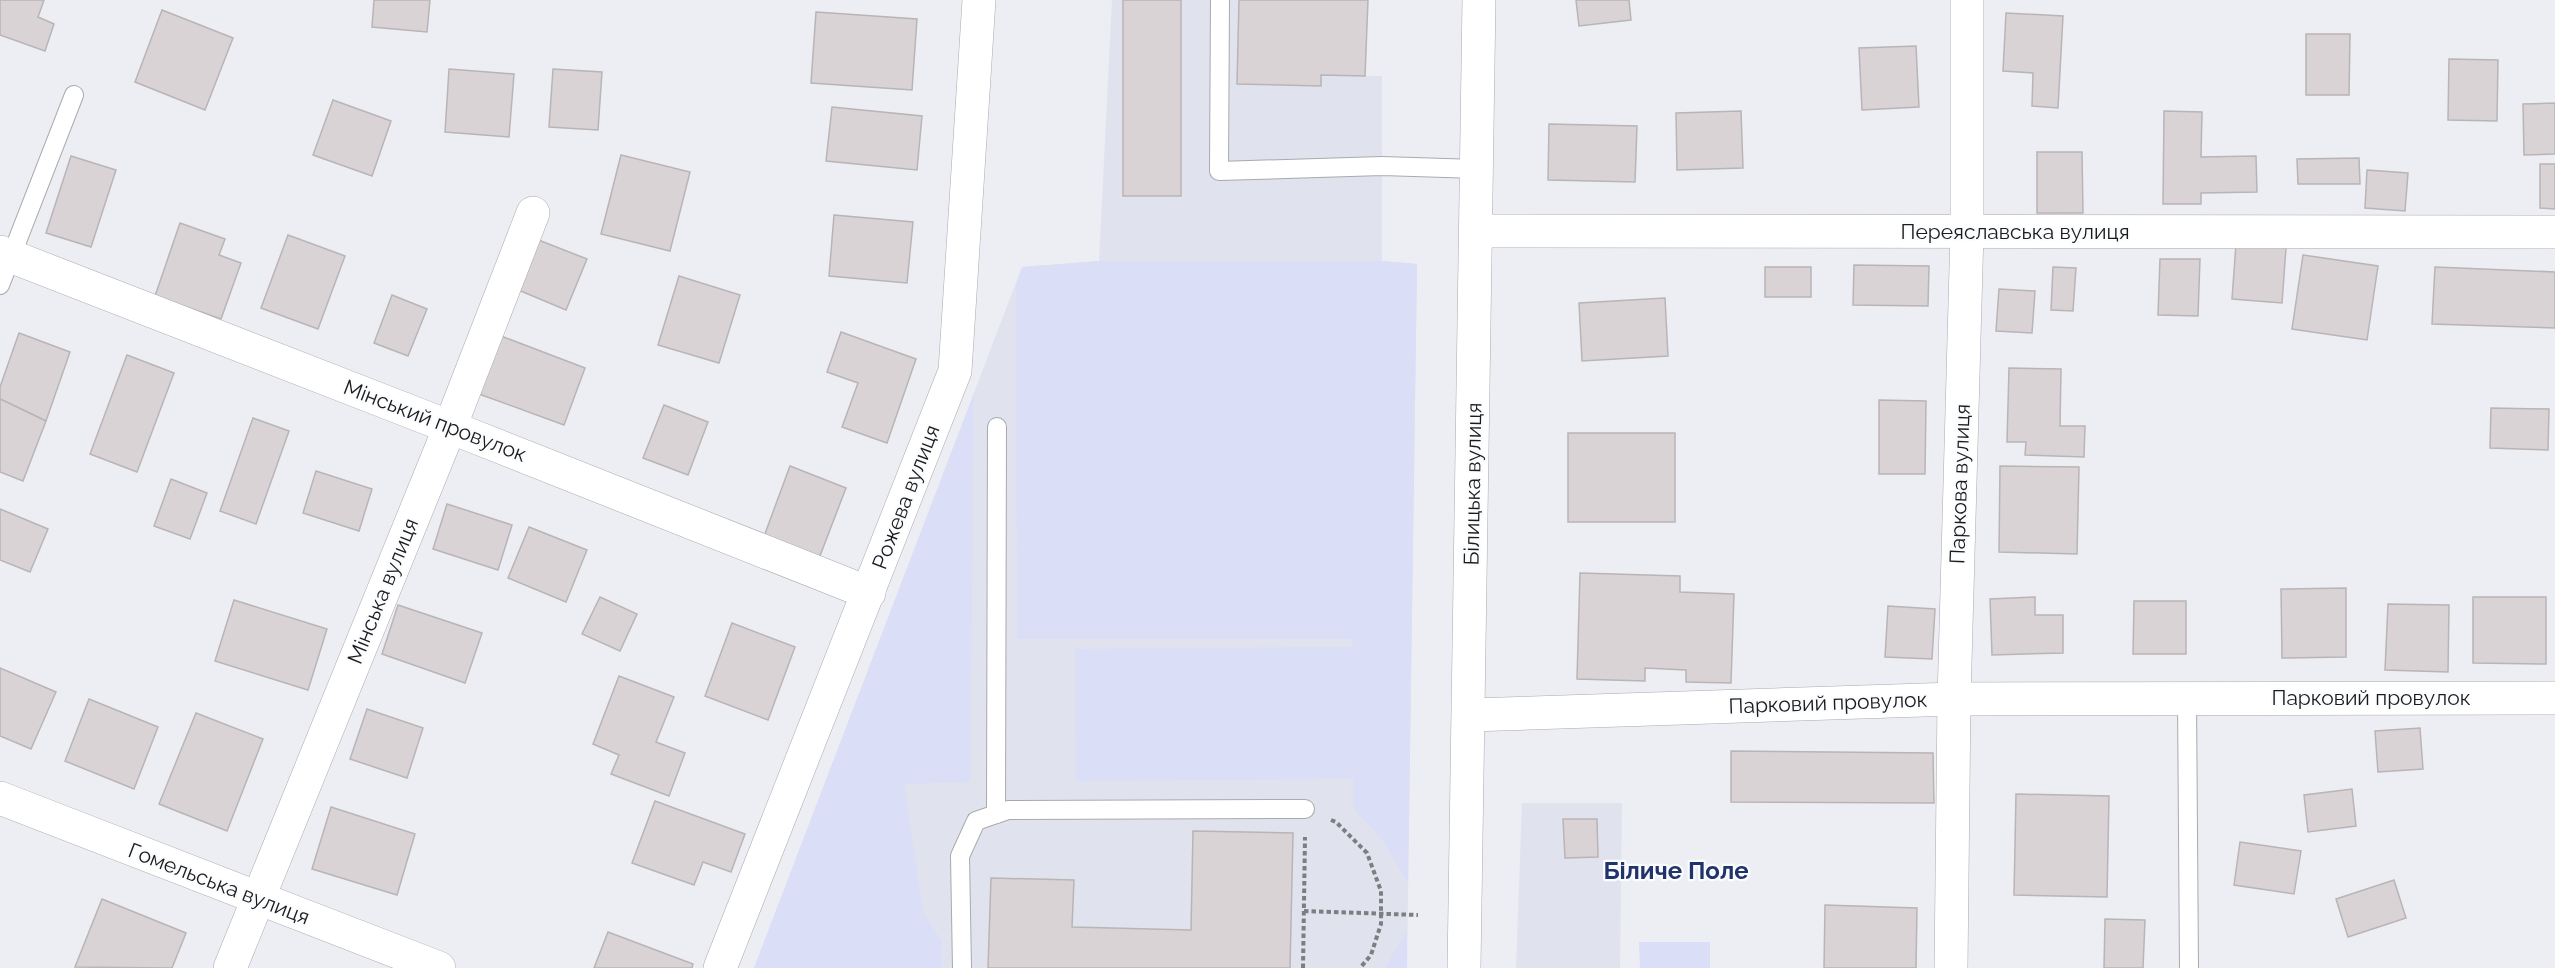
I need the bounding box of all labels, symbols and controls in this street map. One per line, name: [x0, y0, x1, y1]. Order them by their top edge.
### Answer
street label: Переяславська вулиця: [1900, 219, 2130, 244]
street label: Мінський провулок: [340, 374, 530, 467]
street label: Білицька вулиця: [1459, 402, 1486, 566]
street label: Паркова вулиця: [1944, 403, 1975, 565]
street label: Рожева вулиця: [867, 421, 945, 573]
street label: Мінська вулиця: [342, 514, 423, 667]
street label: Парковий провулок: [2271, 685, 2471, 710]
street label: Парковий провулок: [1728, 687, 1928, 718]
street label: Гомельська вулиця: [125, 837, 313, 930]
district label: Біличе Поле: [1603, 856, 1749, 885]

